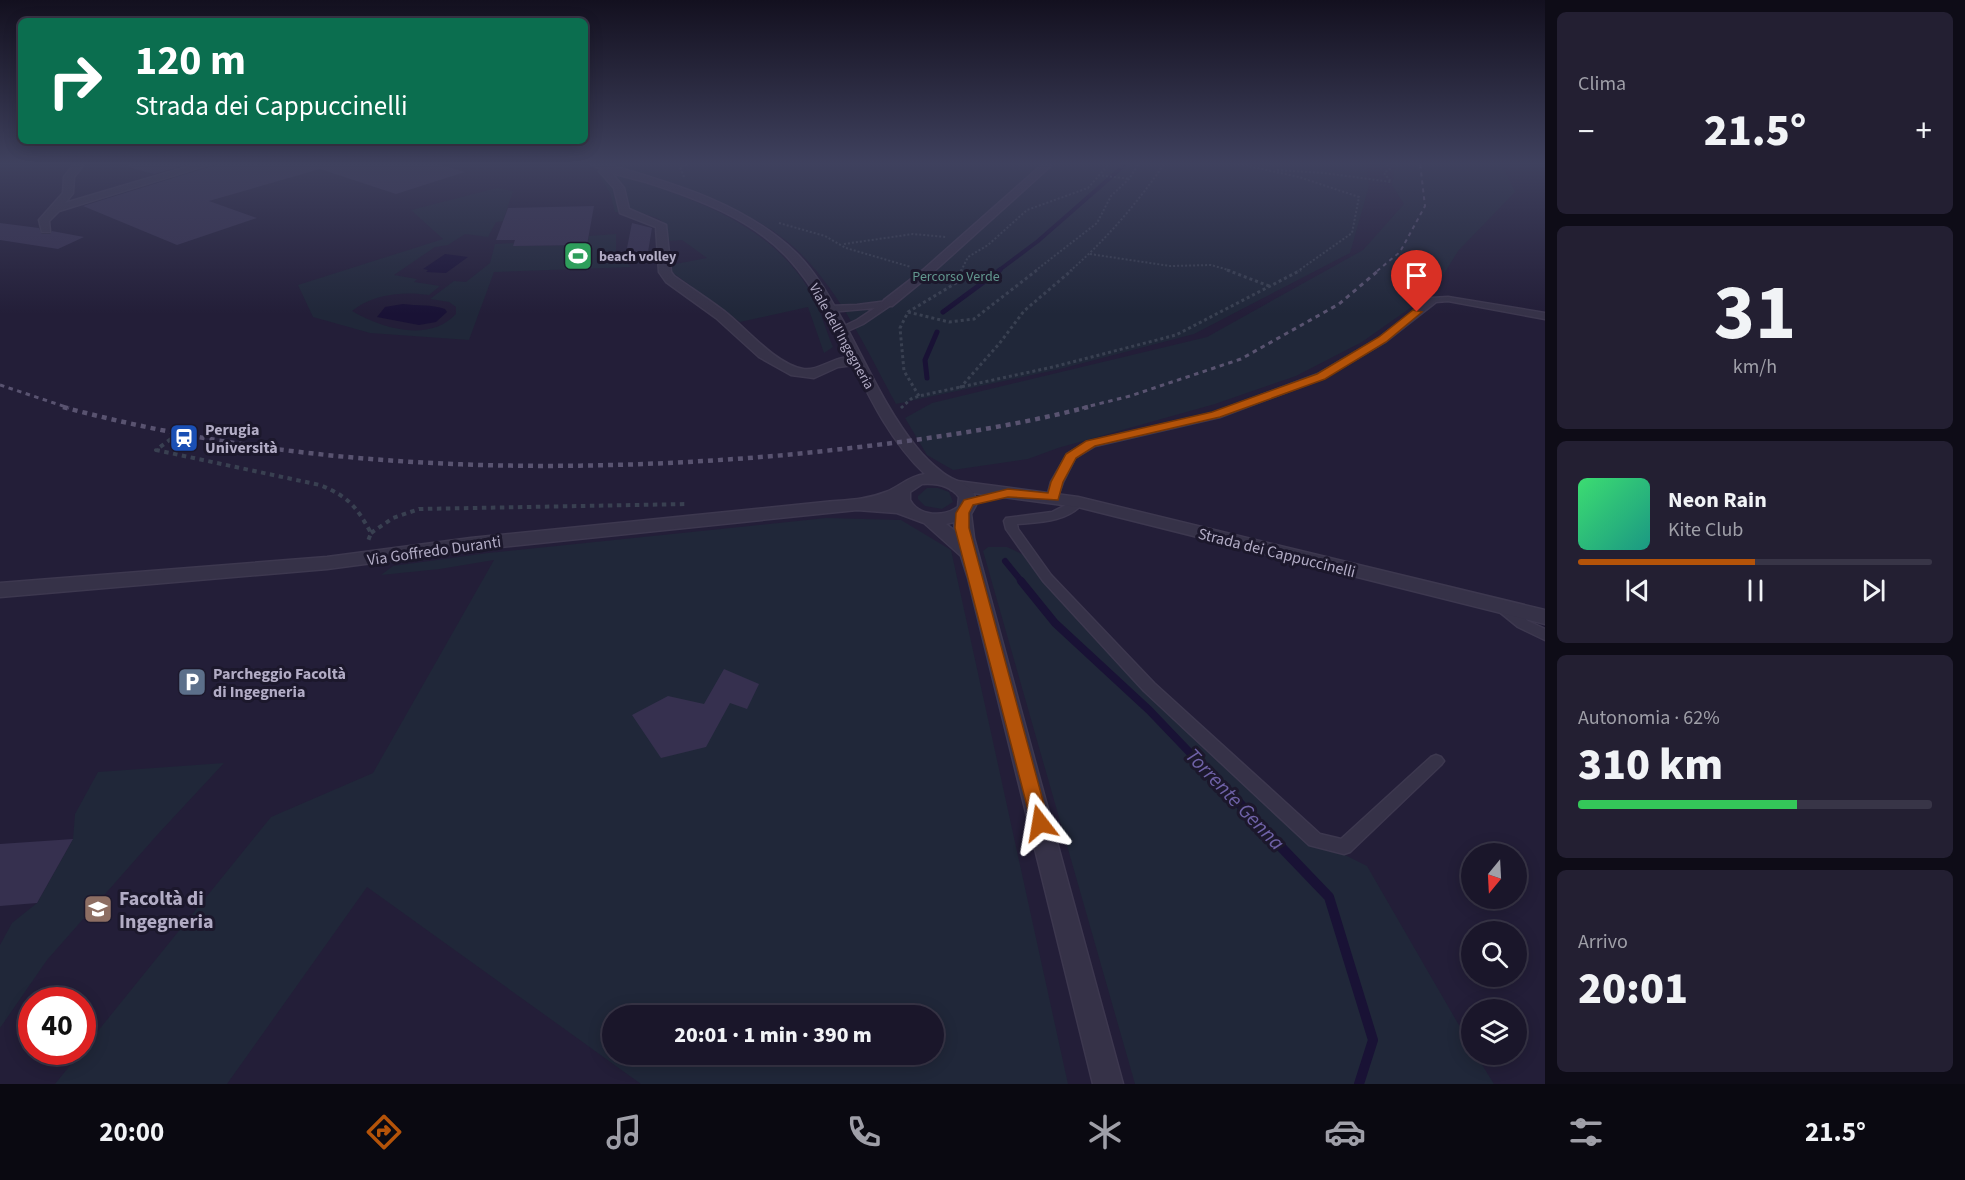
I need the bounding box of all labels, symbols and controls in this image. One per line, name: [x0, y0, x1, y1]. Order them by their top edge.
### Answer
text: 120 m: [135, 31, 246, 91]
icon: right: [36, 42, 114, 120]
text: Clima: [1578, 70, 1626, 98]
text: Strada dei Cappuccinelli: [135, 87, 408, 126]
text: 21.5°: [1704, 99, 1806, 163]
text: −: [1578, 108, 1594, 155]
text: +: [1916, 108, 1932, 155]
sports icon: beach volley: [562, 240, 594, 272]
place label: beach volley: [599, 247, 677, 267]
pin: [1391, 250, 1442, 312]
text: 31: [1714, 258, 1796, 369]
icon: arrive: [1400, 259, 1433, 292]
park label: Percorso Verde: [912, 267, 1000, 287]
street label: Viale dell'Ingegneria: [804, 280, 879, 393]
text: km/h: [1733, 353, 1777, 381]
place label: Perugia Università: [205, 419, 278, 459]
station icon: Perugia Università: [168, 422, 200, 454]
text: Neon Rain: [1668, 484, 1767, 516]
text: Kite Club: [1668, 516, 1743, 544]
street label: Strada dei Cappuccinelli: [1196, 523, 1358, 583]
street label: Via Goffredo Duranti: [366, 531, 503, 571]
icon: previous: [1621, 574, 1654, 607]
icon: pause: [1739, 574, 1772, 607]
icon: next: [1857, 574, 1890, 607]
place label: Parcheggio Facoltà di Ingegneria: [213, 663, 346, 703]
parking icon: Parcheggio Facoltà di Ingegneria: [176, 666, 208, 698]
text: Autonomia · 62%: [1578, 704, 1720, 732]
text: 310 km: [1578, 733, 1723, 797]
water label: Torrente Genna: [1178, 741, 1292, 857]
position arrow: [1008, 791, 1072, 855]
north arrow: [1461, 843, 1527, 909]
map controls: [1461, 843, 1527, 1065]
place label: Facoltà di Ingegneria: [119, 885, 213, 936]
school or university icon: Facoltà di Ingegneria: [82, 893, 114, 925]
button: search: [1461, 921, 1527, 987]
text: Arrivo: [1578, 928, 1628, 956]
text: 20:01: [1578, 957, 1688, 1021]
speed limit sign: 40: [18, 987, 96, 1065]
button: layers: [1461, 999, 1527, 1065]
text: 20:01 · 1 min · 390 m: [674, 1019, 872, 1051]
icon: directions: [363, 1111, 405, 1153]
icon: music: [603, 1111, 645, 1153]
icon: phone: [843, 1111, 885, 1153]
icon: climate: [1084, 1111, 1126, 1153]
icon: car: [1324, 1111, 1366, 1153]
icon: filters: [1565, 1111, 1607, 1153]
text: 20:00: [99, 1113, 164, 1152]
text: 21.5°: [1805, 1113, 1866, 1152]

